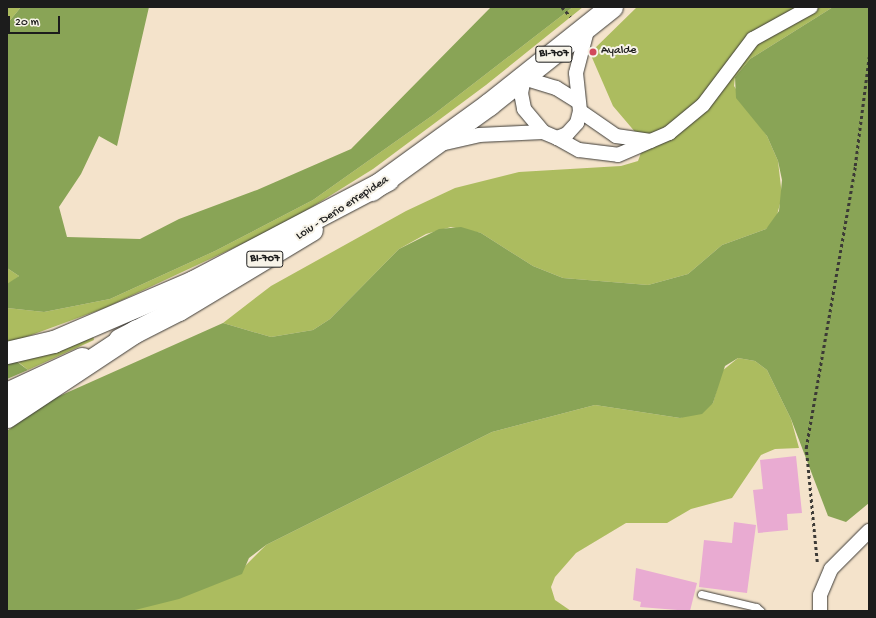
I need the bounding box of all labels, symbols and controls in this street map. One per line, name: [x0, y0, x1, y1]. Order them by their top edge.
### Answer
scale bar: [10, 8, 62, 34]
text: 20 m: [15, 16, 39, 30]
road number: BI-707: [535, 45, 573, 63]
place label: Ayalde: [601, 45, 637, 59]
marker: Ayalde: [588, 47, 598, 57]
street label: Loiu - Derio errepidea: [294, 174, 392, 244]
road number: BI-707: [246, 250, 284, 268]

